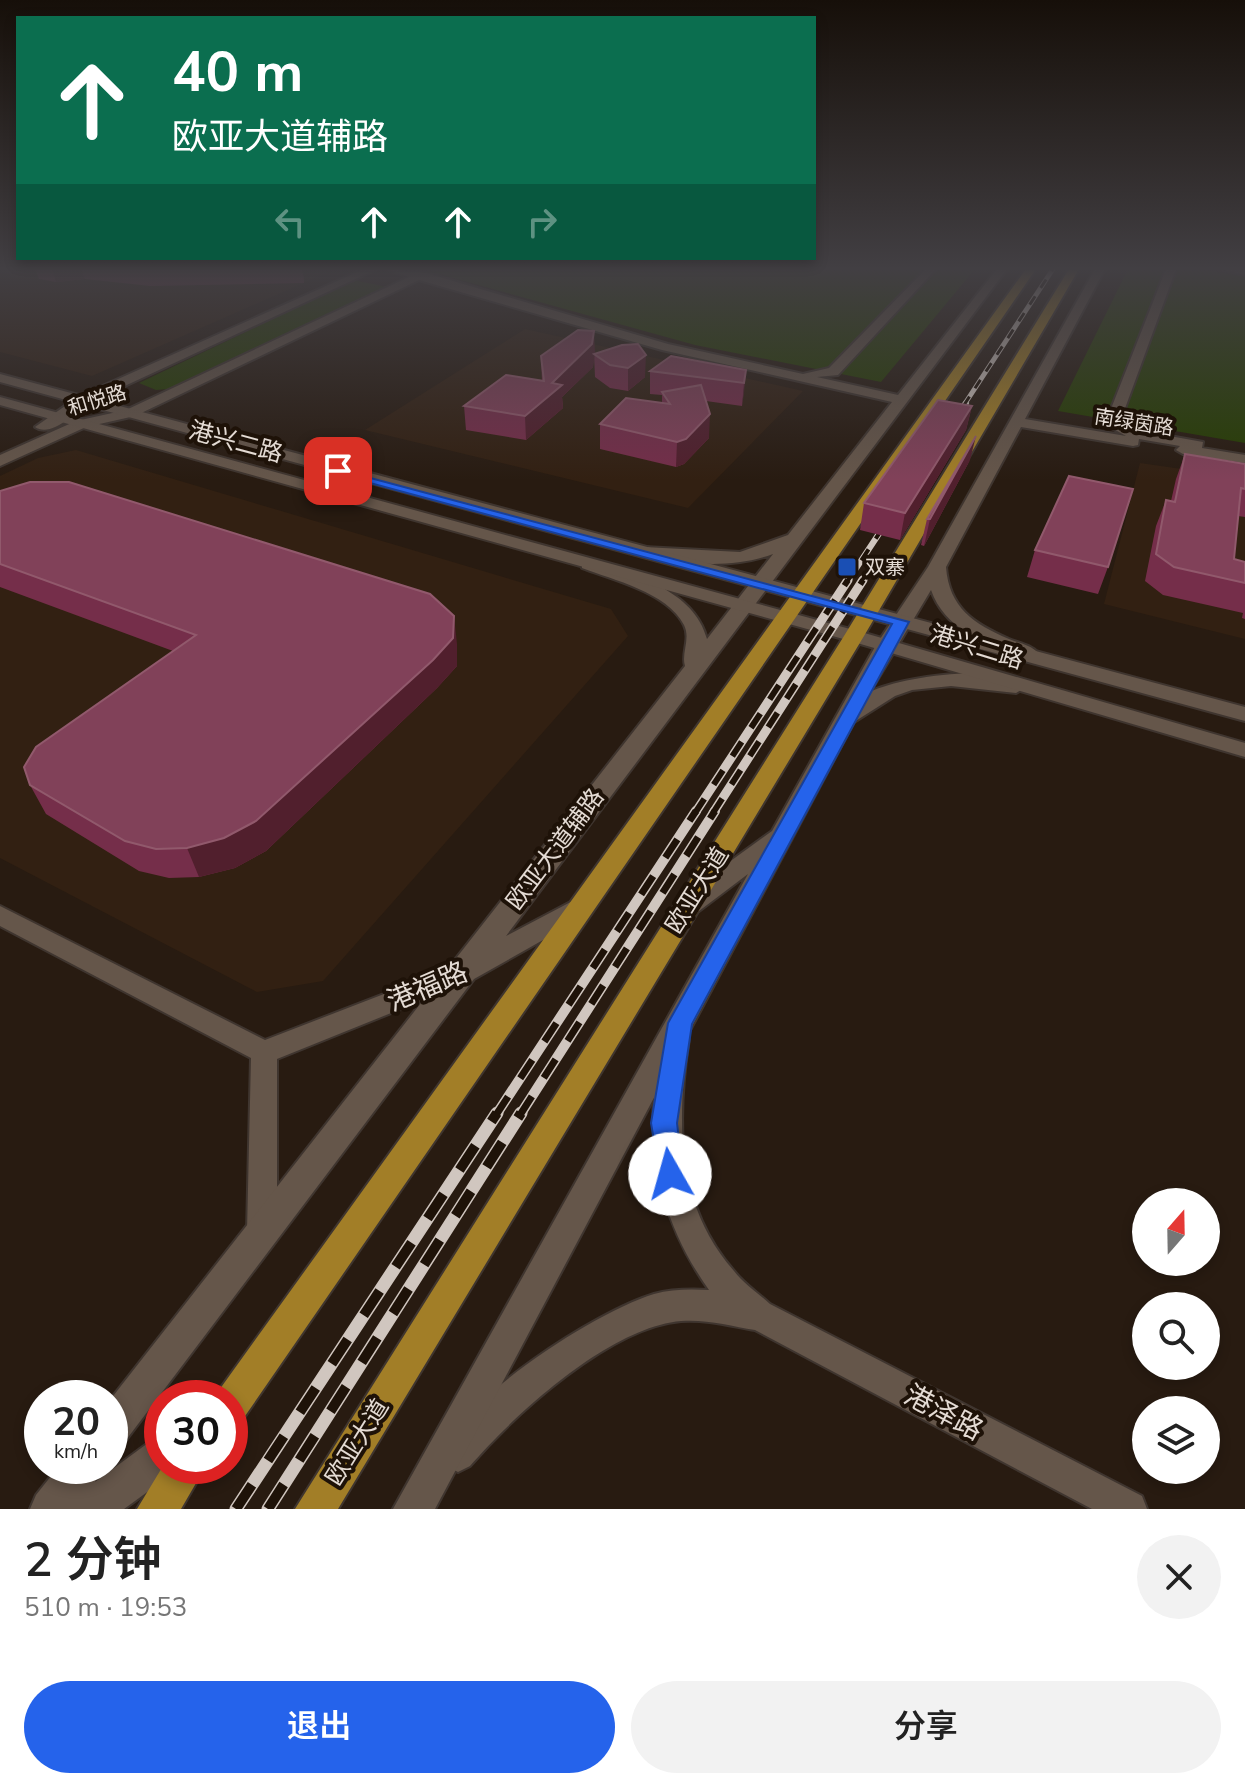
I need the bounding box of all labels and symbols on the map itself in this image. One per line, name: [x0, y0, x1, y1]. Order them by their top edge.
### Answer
street label: 和悦路: [65, 379, 130, 422]
street label: 南绿茵路: [1092, 403, 1176, 442]
street label: 港兴二路: [185, 414, 287, 470]
pin: [304, 437, 372, 505]
place label: 双寨: [865, 554, 905, 581]
marker: 双寨: [836, 556, 858, 578]
street label: 港兴二路: [926, 618, 1028, 676]
street label: 欧亚大道辅路: [499, 782, 611, 916]
street label: 欧亚大道: [658, 841, 736, 939]
street label: 港福路: [381, 953, 473, 1021]
position arrow: [628, 1132, 712, 1216]
north arrow: [1132, 1188, 1220, 1276]
street label: 港泽路: [898, 1376, 990, 1449]
speed limit sign: 30: [144, 1380, 248, 1484]
street label: 欧亚大道: [318, 1393, 396, 1491]

